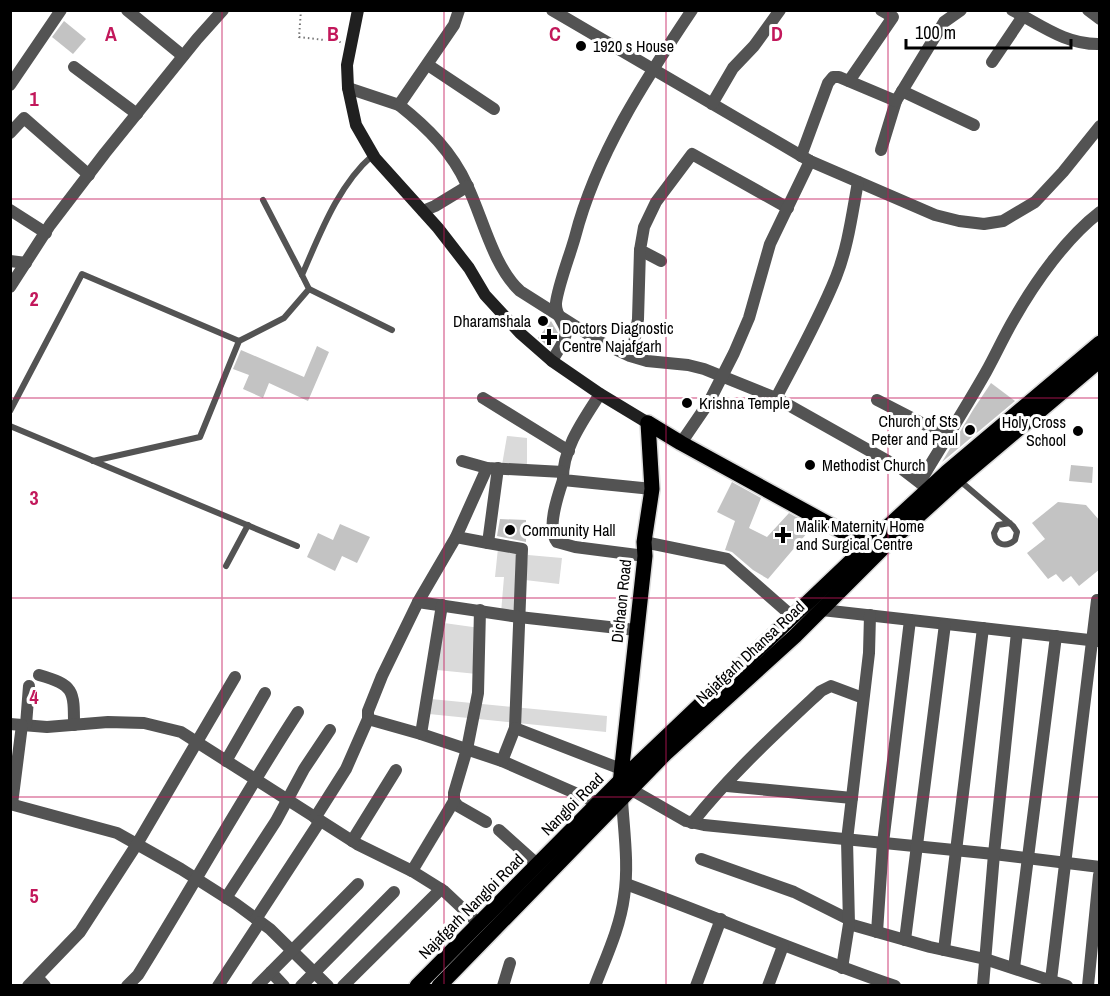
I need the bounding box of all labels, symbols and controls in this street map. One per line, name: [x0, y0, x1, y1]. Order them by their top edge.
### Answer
scale bar: [906, 12, 1071, 50]
text: A: [105, 20, 117, 47]
text: B: [327, 20, 339, 47]
text: C: [549, 20, 561, 47]
text: D: [771, 20, 783, 47]
text: 100 m: [915, 20, 956, 45]
place label: 1920 s House: [593, 35, 674, 57]
marker: 1920 s House: [574, 39, 588, 53]
text: 1: [29, 85, 39, 112]
text: 2: [29, 285, 39, 312]
place label: Dharamshala: [453, 310, 532, 332]
marker: Dharamshala: [536, 314, 550, 328]
place label: Doctors Diagnostic Centre Najafgarh: [562, 317, 674, 357]
marker: Doctors Diagnostic Centre Najafgarh: [540, 328, 558, 346]
place label: Krishna Temple: [699, 392, 790, 414]
marker: Krishna Temple: [680, 396, 694, 410]
place label: Church of Sts Peter and Paul: [871, 410, 958, 450]
place label: Holy Cross School: [1002, 411, 1066, 451]
marker: Church of Sts Peter and Paul: [963, 423, 977, 437]
marker: Holy Cross School: [1071, 424, 1085, 438]
place label: Methodist Church: [822, 454, 926, 476]
marker: Methodist Church: [803, 458, 817, 472]
text: 3: [29, 484, 39, 511]
place label: Malik Maternity Home and Surgical Centre: [796, 515, 924, 555]
place label: Community Hall: [522, 519, 615, 541]
marker: Community Hall: [503, 523, 517, 537]
marker: Malik Maternity Home and Surgical Centre: [774, 526, 792, 544]
street label: Dichaon Road: [606, 558, 636, 644]
street label: Najafgarh Dhansa Road: [691, 596, 809, 708]
text: 4: [29, 683, 39, 710]
street label: Nangloi Road: [536, 768, 608, 840]
street label: Najafgarh Nangloi Road: [413, 848, 529, 964]
text: 5: [29, 882, 39, 909]

